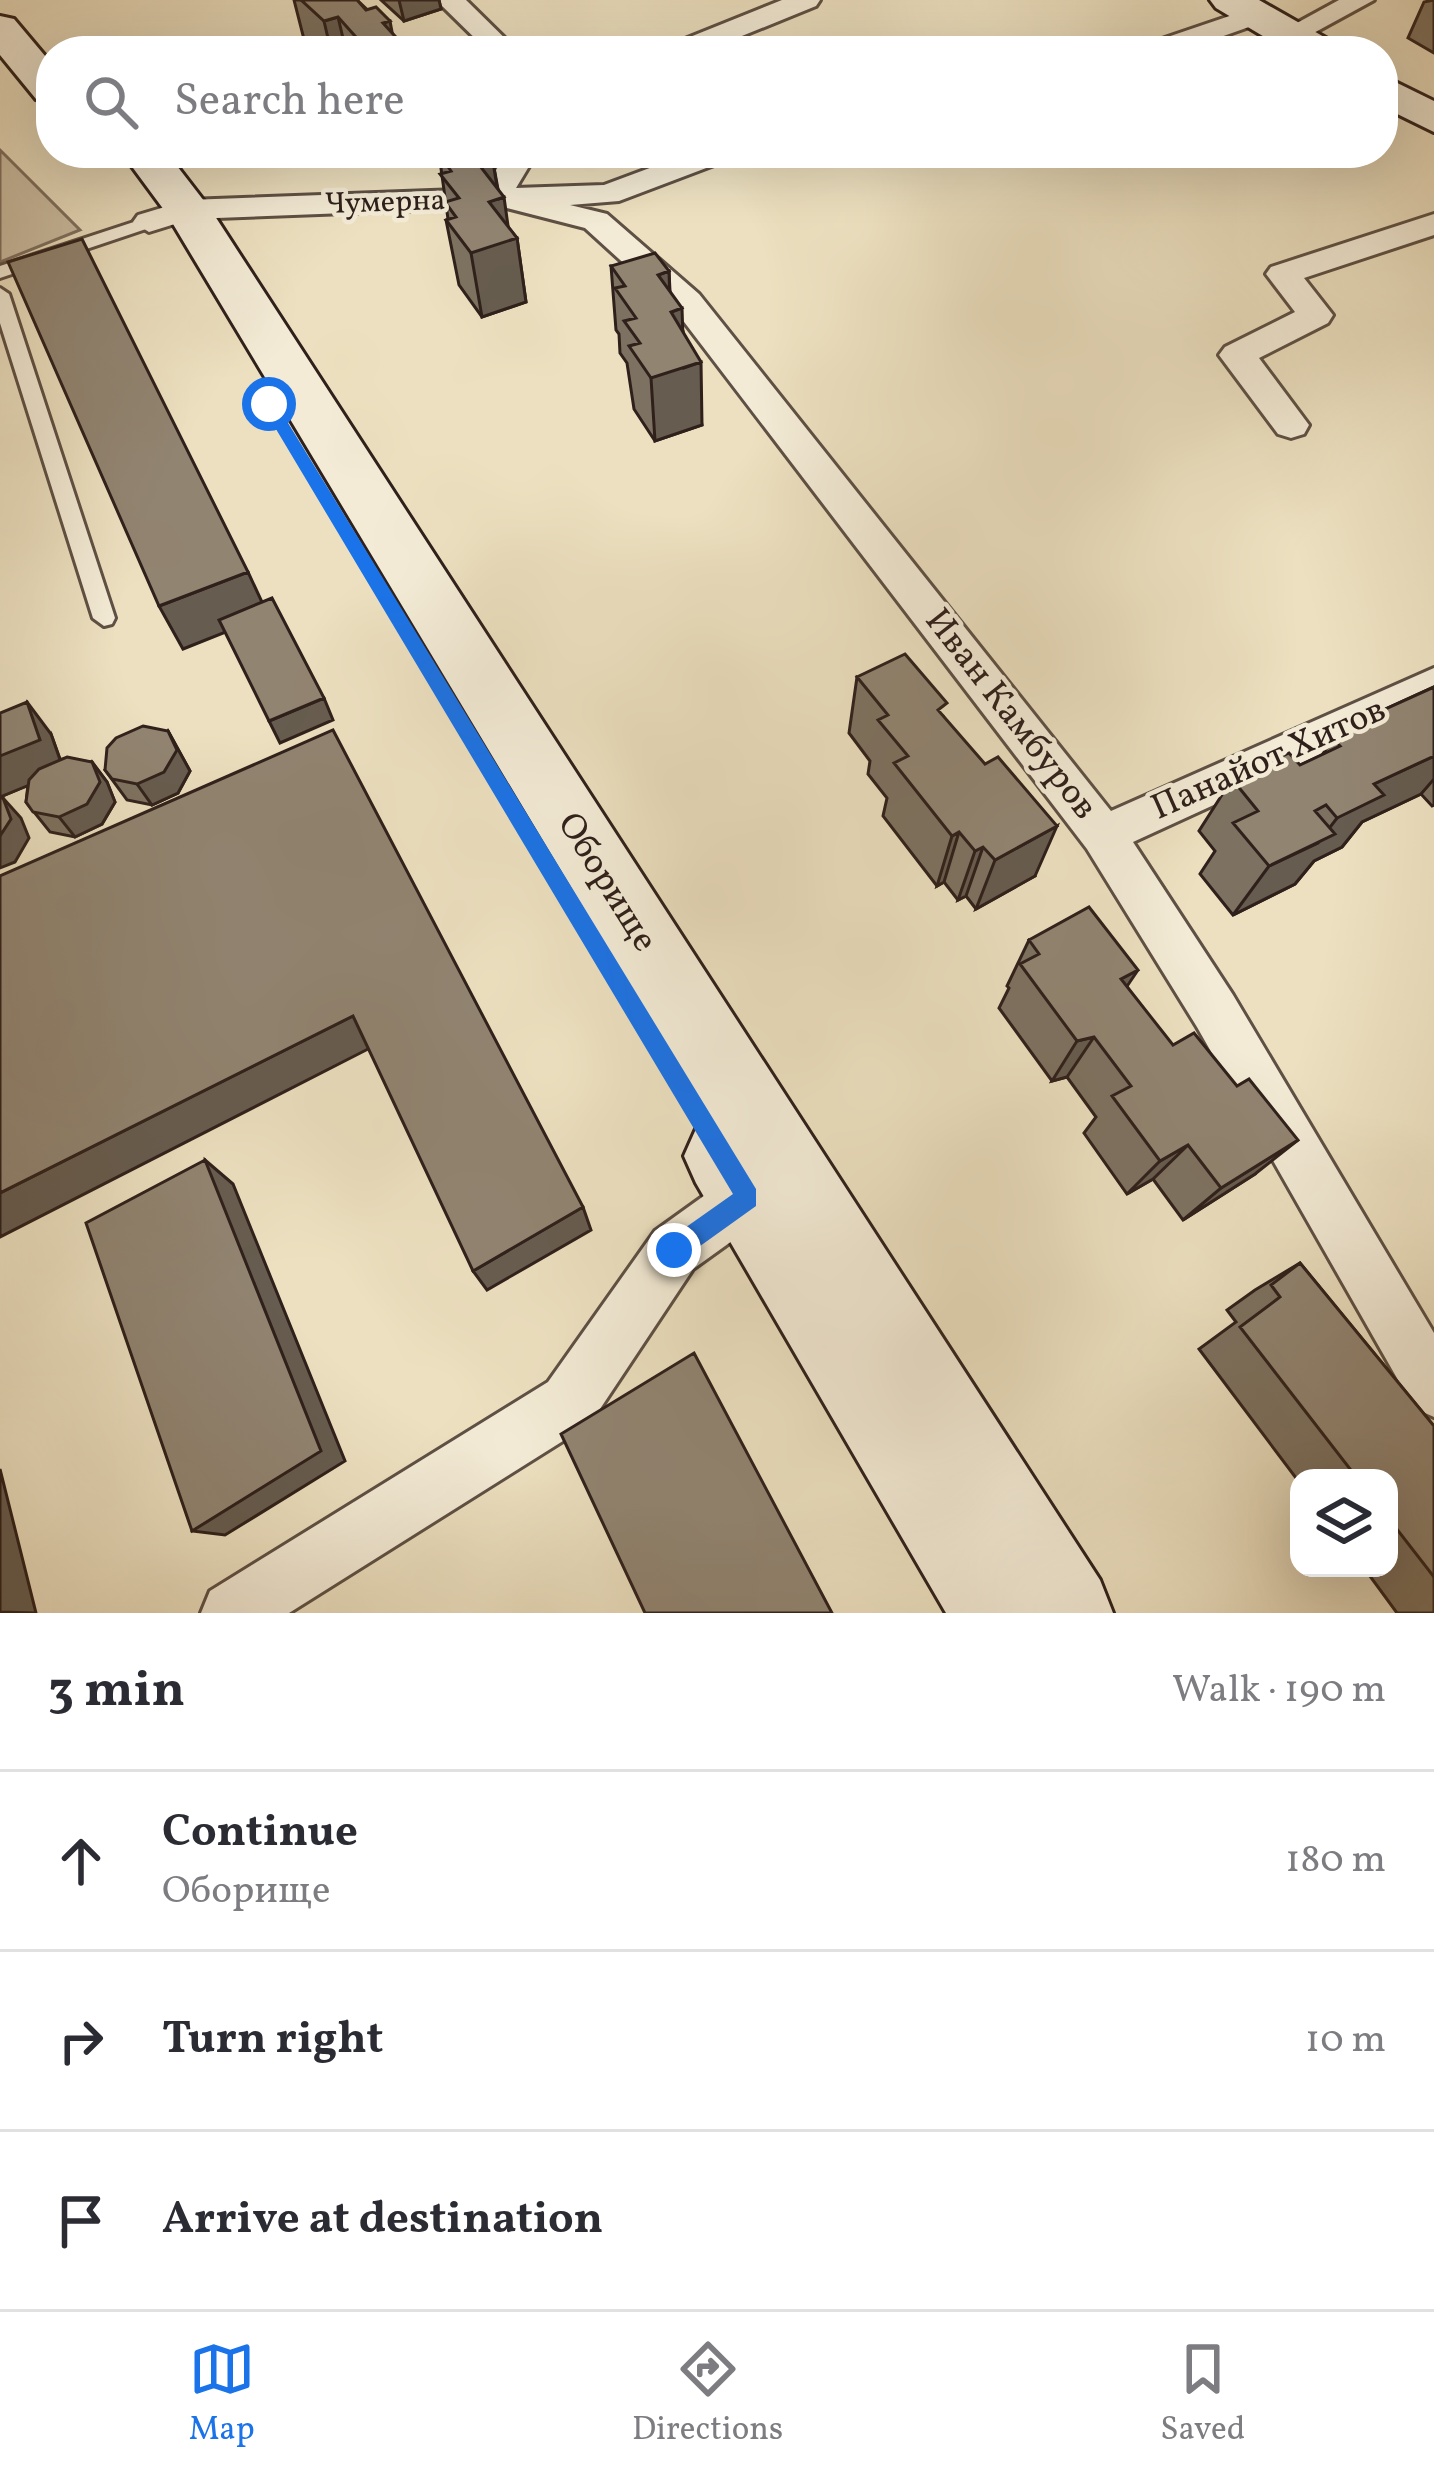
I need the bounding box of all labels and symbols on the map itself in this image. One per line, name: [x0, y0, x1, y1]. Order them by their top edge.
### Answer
street label: Чумерна: [324, 180, 446, 226]
route start: [242, 377, 296, 431]
street label: Иван Камбуров: [912, 599, 1108, 831]
street label: Панайот Хитов: [1144, 686, 1394, 834]
street label: Оборище: [544, 804, 668, 962]
route end: [647, 1223, 701, 1277]

